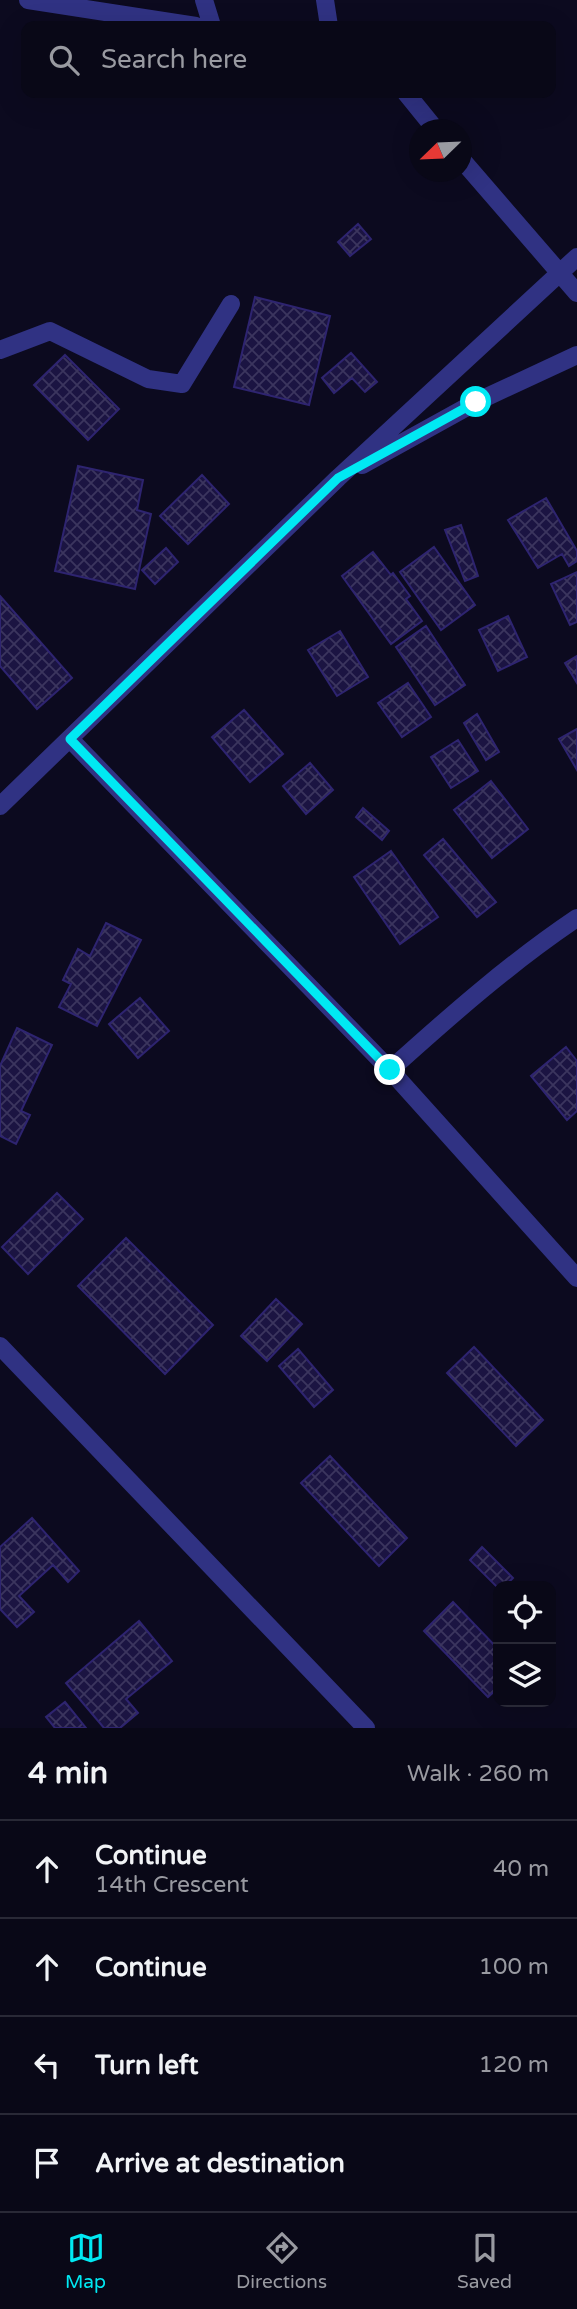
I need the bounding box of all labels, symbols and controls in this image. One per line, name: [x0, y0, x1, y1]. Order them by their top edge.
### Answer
search box: [21, 21, 556, 98]
icon: search: [45, 41, 83, 79]
text: Search here: [101, 44, 247, 75]
north arrow: [409, 119, 472, 182]
route start: [460, 386, 491, 417]
route end: [374, 1054, 405, 1085]
map controls: [493, 1581, 556, 1707]
button: locate: [493, 1581, 556, 1644]
button: layers: [493, 1644, 556, 1707]
text: 4 min: [28, 1755, 108, 1792]
text: Walk · 260 m: [407, 1760, 549, 1788]
text: Continue: [95, 1840, 207, 1871]
icon: ahead: [28, 1850, 66, 1888]
text: 40 m: [493, 1855, 549, 1883]
text: 14th Crescent: [95, 1871, 249, 1899]
icon: ahead: [28, 1948, 66, 1986]
text: Continue: [95, 1952, 207, 1983]
text: 100 m: [479, 1953, 549, 1981]
icon: left: [28, 2046, 66, 2084]
text: Turn left: [95, 2050, 198, 2081]
text: 120 m: [479, 2051, 549, 2079]
icon: arrive: [28, 2144, 66, 2182]
text: Arrive at destination: [95, 2148, 345, 2179]
tab: Map: [65, 2229, 106, 2293]
tab: Directions: [236, 2229, 327, 2293]
tab: Saved: [457, 2229, 512, 2293]

